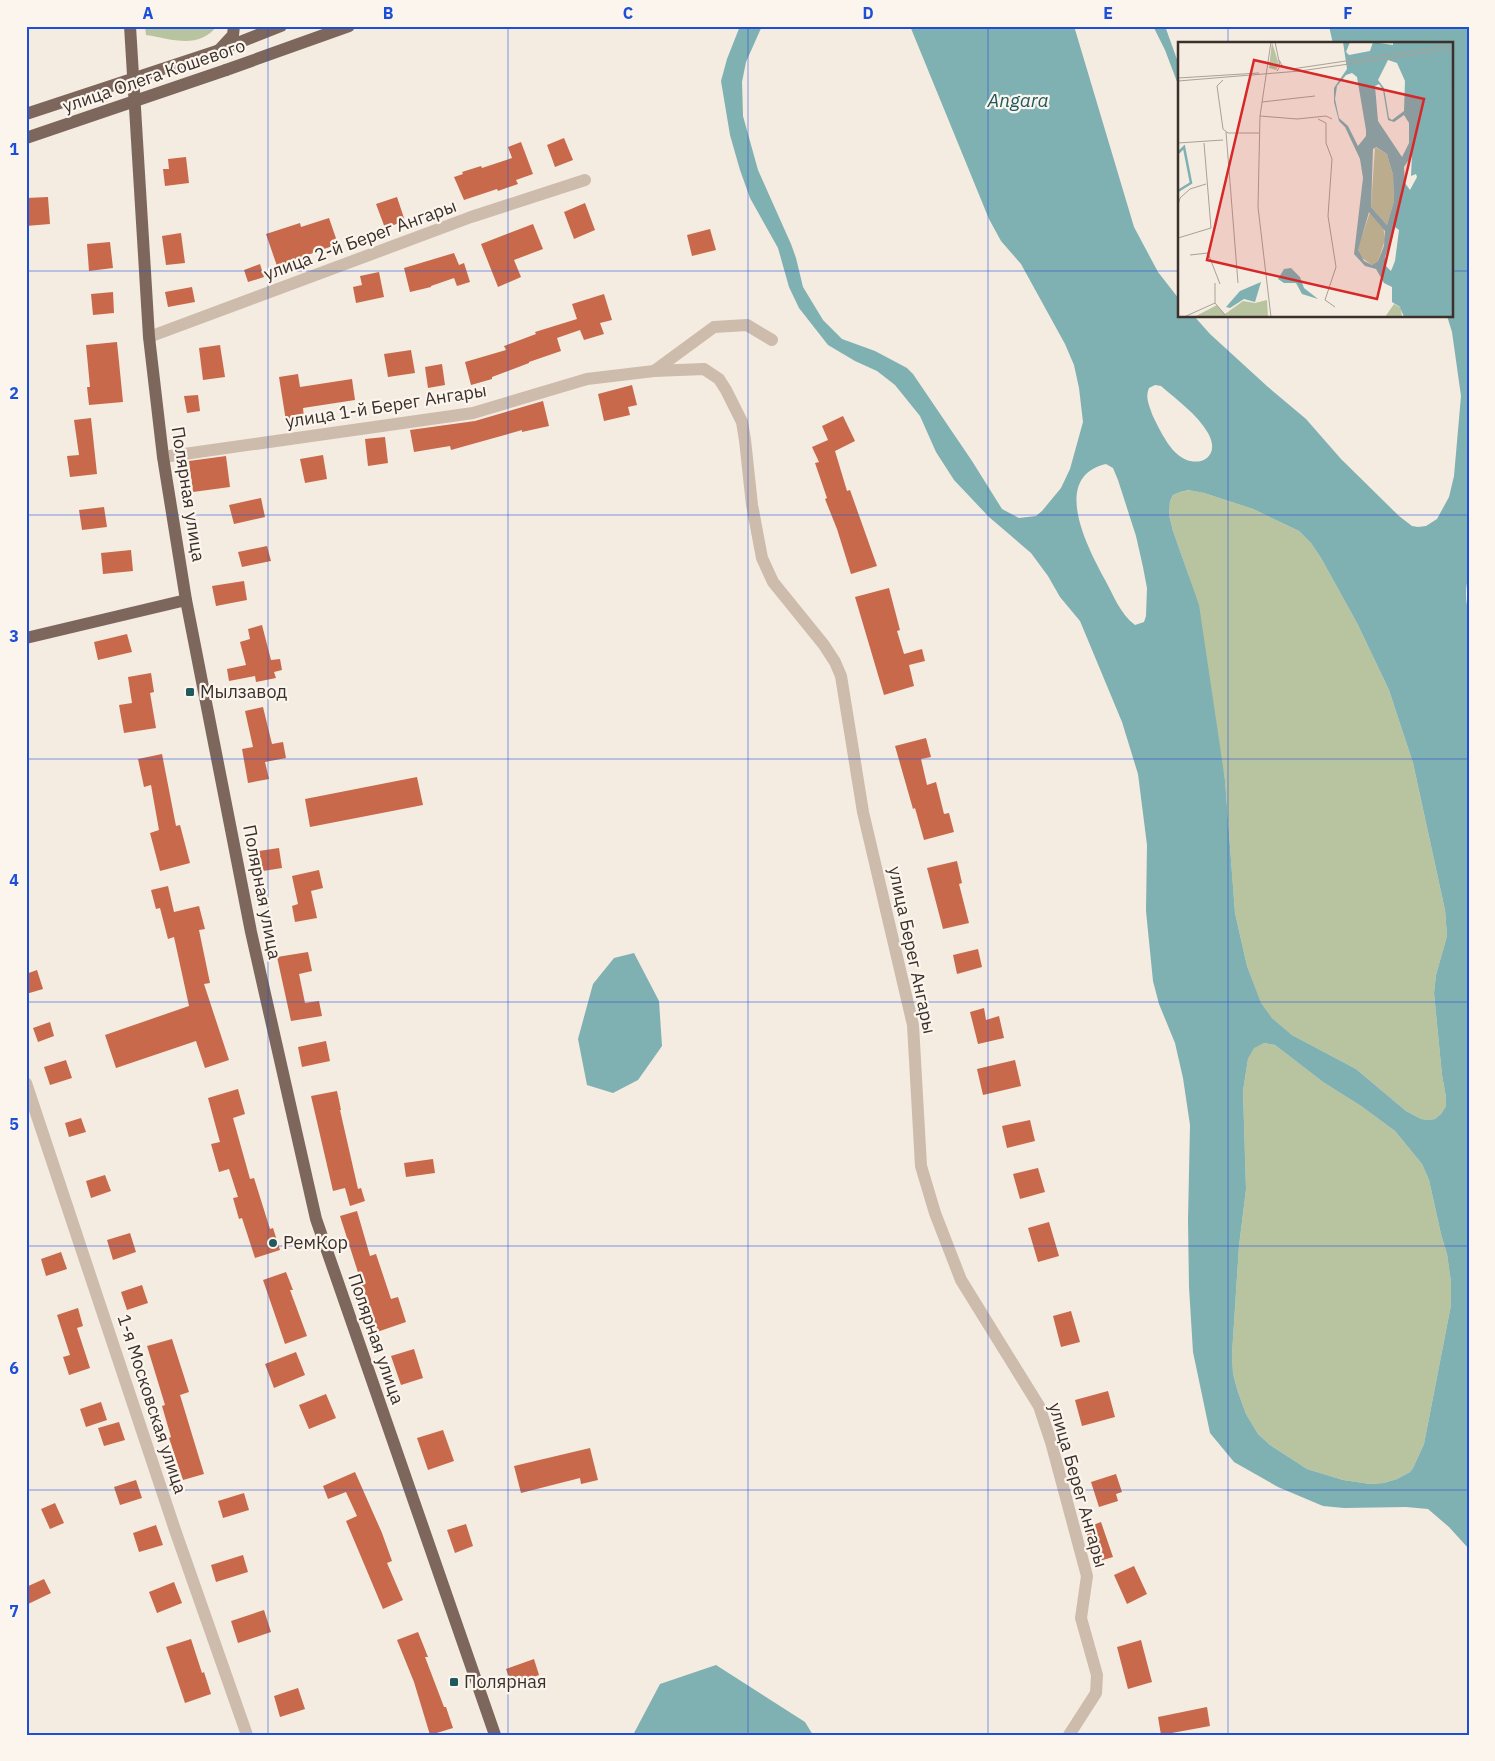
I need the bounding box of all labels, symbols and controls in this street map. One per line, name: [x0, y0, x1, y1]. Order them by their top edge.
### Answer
text: A: [143, 3, 154, 23]
text: B: [383, 3, 394, 23]
text: C: [623, 3, 633, 23]
text: D: [862, 3, 874, 23]
text: E: [1103, 3, 1113, 23]
text: F: [1343, 3, 1353, 23]
street label: улица Олега Кошевого: [59, 33, 248, 118]
inset map: [1178, 42, 1452, 318]
water label: Angara: [986, 88, 1049, 112]
text: 1: [9, 139, 19, 159]
street label: улица 2-й Берег Ангары: [260, 194, 459, 285]
street label: улица 1-й Берег Ангары: [284, 378, 488, 433]
text: 2: [9, 383, 19, 403]
street label: Полярная улица: [166, 425, 211, 564]
text: 3: [9, 626, 19, 646]
place label: Мылзавод: [200, 680, 287, 703]
marker: Мылзавод: [184, 686, 196, 698]
street label: Полярная улица: [238, 823, 287, 962]
street label: улица Берег Ангары: [884, 864, 941, 1036]
text: 4: [9, 870, 19, 890]
text: 5: [9, 1114, 19, 1134]
place label: РемКор: [283, 1231, 348, 1254]
marker: РемКор: [267, 1237, 279, 1249]
street label: Полярная улица: [343, 1270, 410, 1408]
street label: 1-я Московская улица: [113, 1311, 192, 1497]
text: 6: [9, 1358, 19, 1378]
street label: улица Берег Ангары: [1044, 1400, 1113, 1570]
text: 7: [9, 1601, 19, 1621]
place label: Полярная: [464, 1670, 547, 1693]
marker: Полярная: [448, 1676, 460, 1688]

